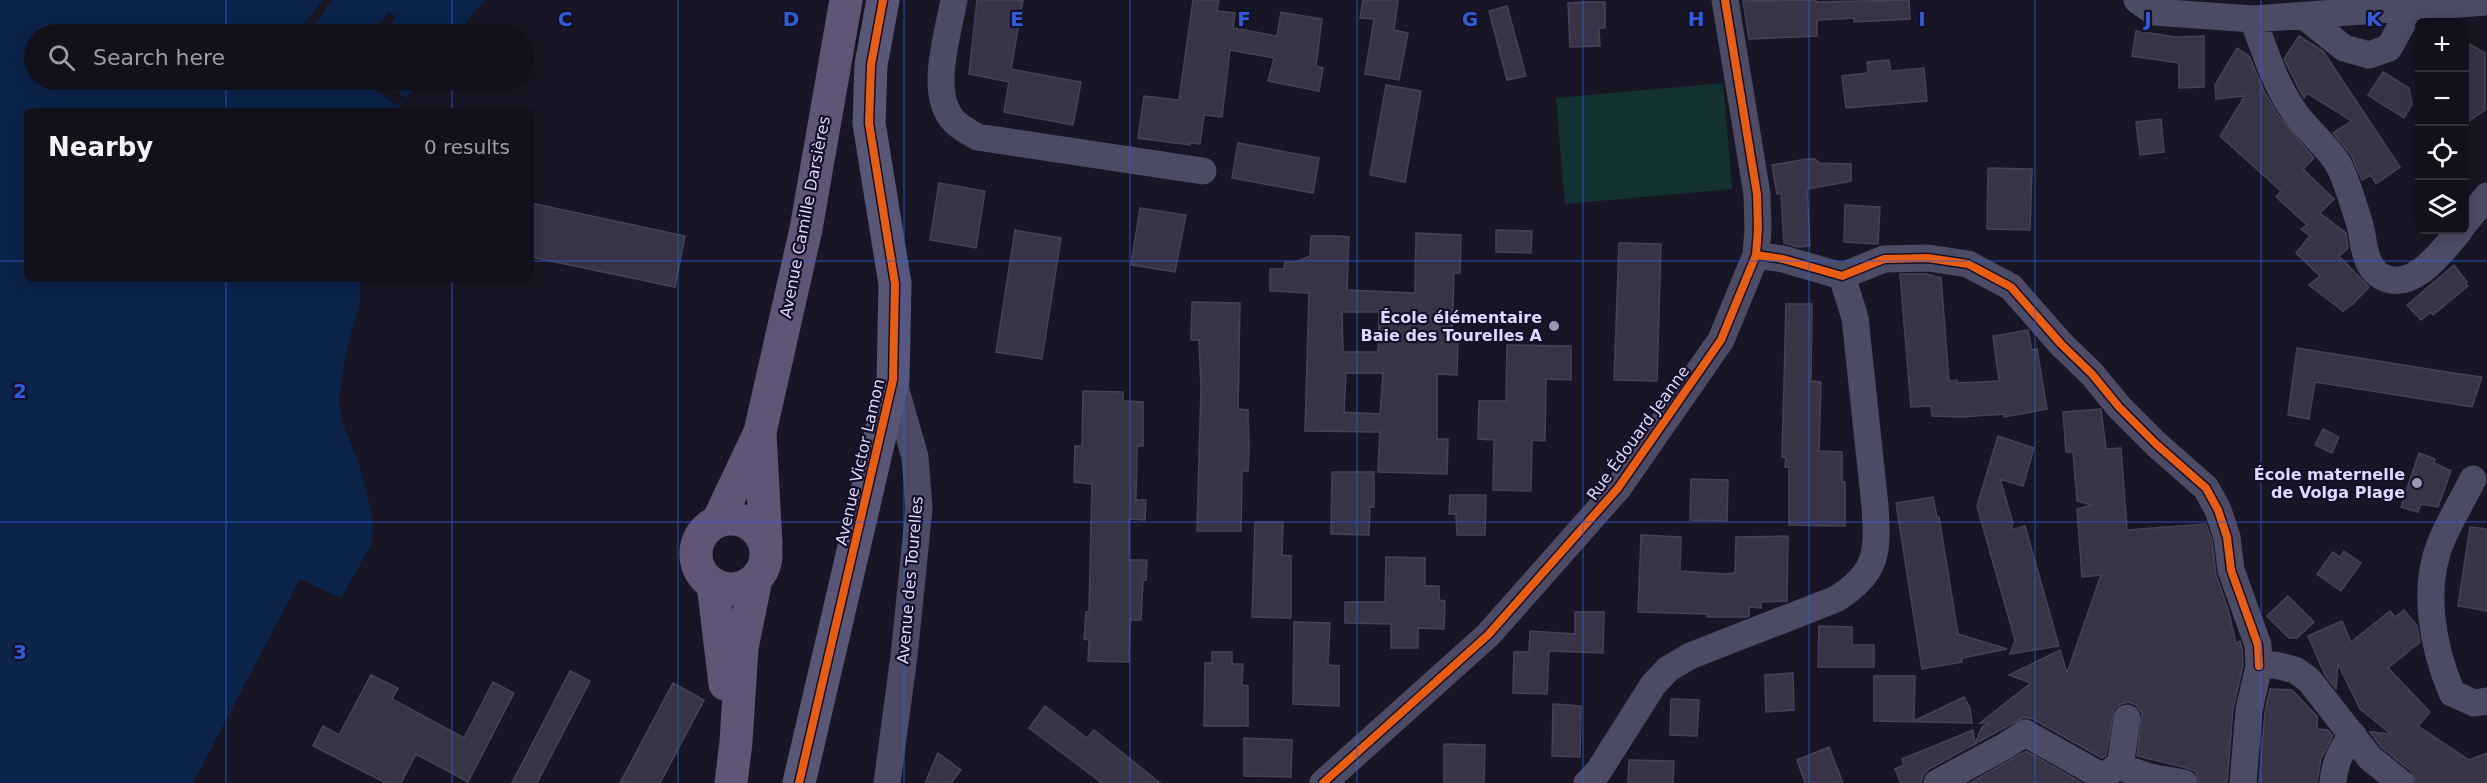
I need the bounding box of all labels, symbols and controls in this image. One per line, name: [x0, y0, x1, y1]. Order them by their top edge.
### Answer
text: C: [558, 7, 572, 31]
text: D: [783, 7, 799, 31]
text: E: [1010, 7, 1024, 31]
text: F: [1237, 7, 1251, 31]
text: G: [1462, 7, 1478, 31]
text: H: [1688, 7, 1704, 31]
text: I: [1918, 7, 1926, 31]
text: J: [2142, 7, 2152, 31]
text: K: [2366, 7, 2383, 31]
map controls: [2415, 18, 2469, 234]
button: +: [2415, 18, 2469, 72]
search box: [24, 24, 534, 90]
icon: search: [45, 41, 78, 74]
text: Search here: [93, 45, 225, 70]
button: −: [2415, 72, 2469, 126]
street label: Avenue Camille Darsières: [776, 115, 834, 319]
button: locate: [2415, 126, 2469, 180]
text: Nearby: [48, 132, 153, 162]
text: 0 results: [424, 135, 510, 159]
button: layers: [2415, 180, 2469, 234]
place label: École élémentaire Baie des Tourelles A: [1360, 308, 1543, 345]
marker: École élémentaire Baie des Tourelles A: [1547, 319, 1561, 333]
street label: Rue Édouard Jeanne: [1583, 362, 1693, 504]
street label: Avenue Victor Lamon: [832, 377, 888, 547]
text: 2: [13, 379, 27, 403]
place label: École maternelle de Volga Plage: [2254, 465, 2405, 502]
marker: École maternelle de Volga Plage: [2410, 476, 2424, 490]
street label: Avenue des Tourelles: [893, 495, 927, 665]
text: 3: [13, 640, 27, 664]

